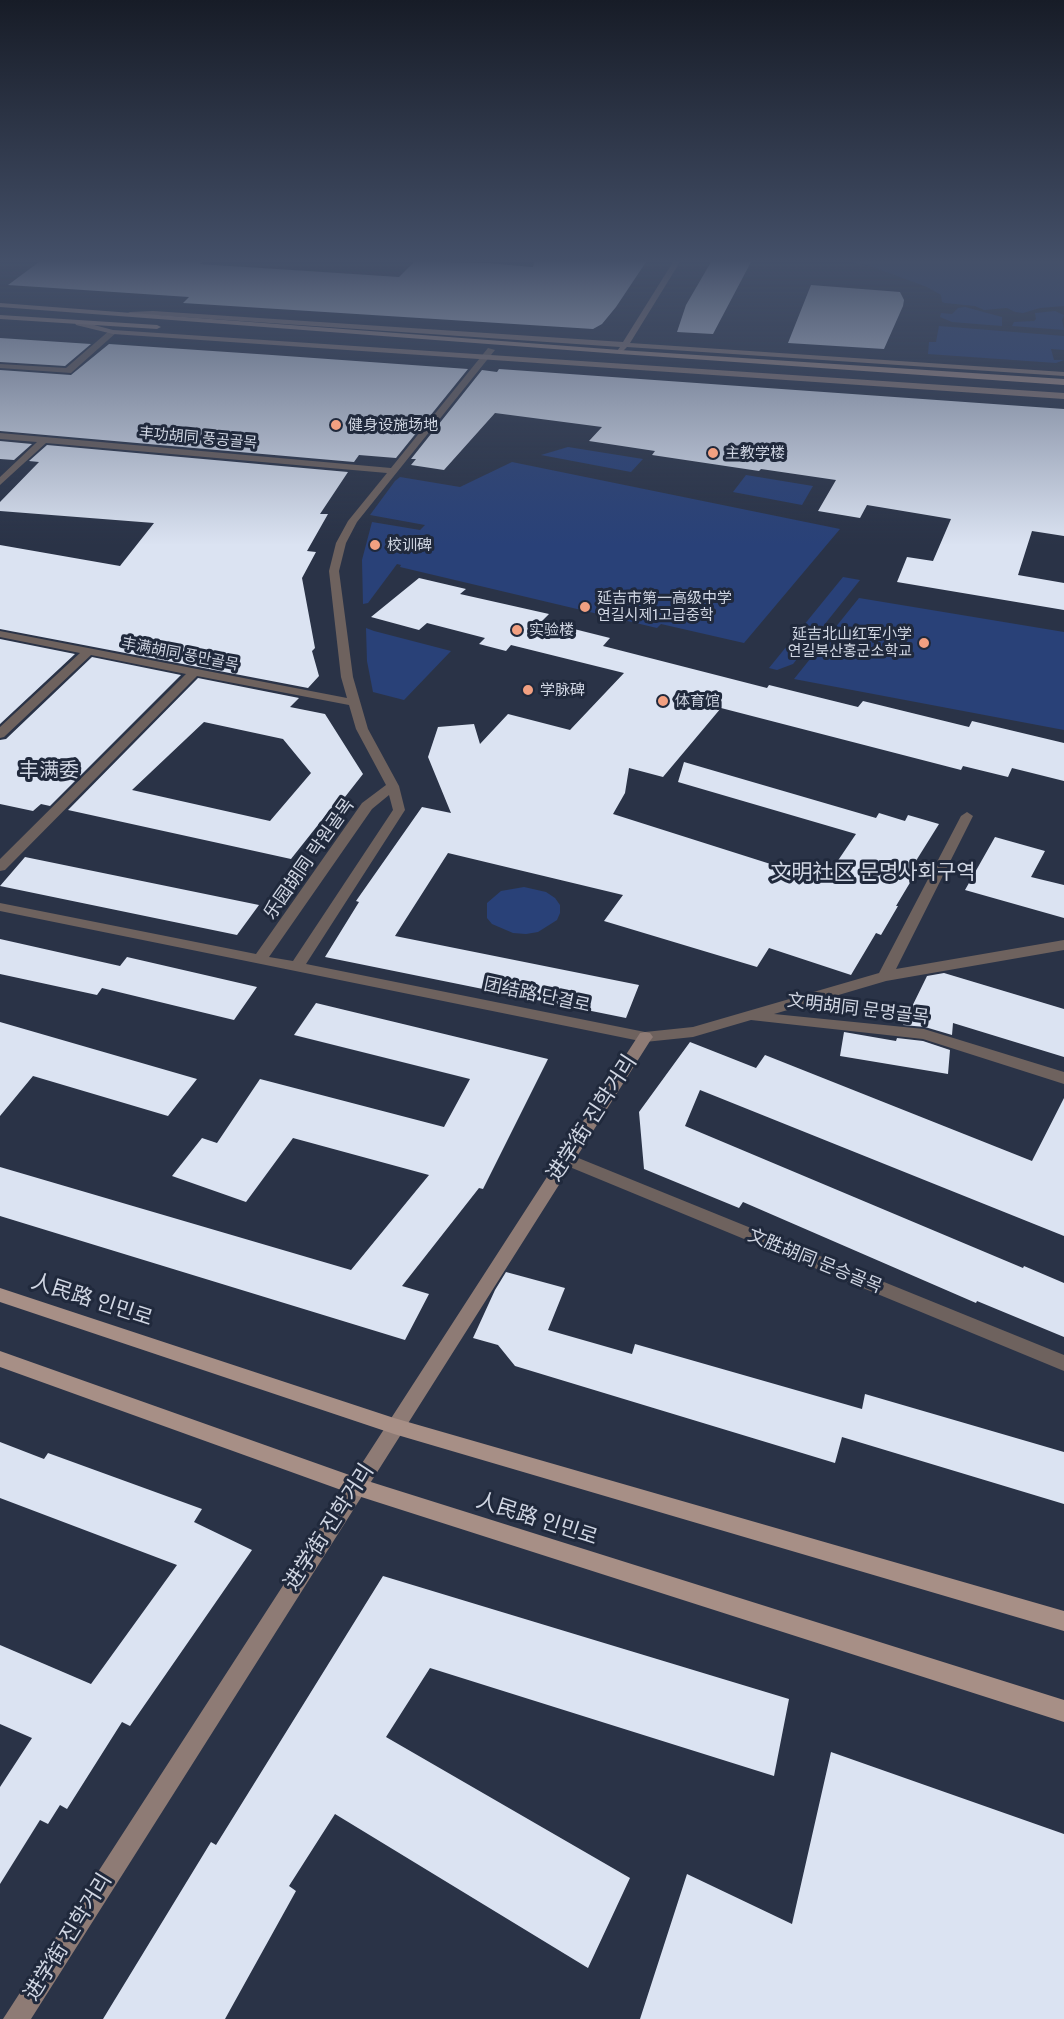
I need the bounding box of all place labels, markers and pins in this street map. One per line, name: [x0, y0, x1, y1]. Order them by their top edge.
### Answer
place label: 健身设施场地: [348, 416, 438, 434]
marker: 健身设施场地: [329, 418, 343, 432]
place label: 主教学楼: [725, 444, 785, 462]
marker: 主教学楼: [706, 446, 720, 460]
place label: 校训碑: [387, 536, 432, 554]
marker: 校训碑: [368, 538, 382, 552]
place label: 延吉市第一高级中学 연길시제1고급중학: [597, 589, 732, 624]
marker: 延吉市第一高级中学 연길시제1고급중학: [578, 600, 592, 614]
place label: 实验楼: [529, 621, 574, 639]
marker: 实验楼: [510, 623, 524, 637]
place label: 延吉北山红军小学 연길북산홍군소학교: [788, 625, 912, 660]
marker: 延吉北山红军小学 연길북산홍군소학교: [917, 636, 931, 650]
place label: 学脉碑: [540, 681, 585, 699]
marker: 学脉碑: [521, 683, 535, 697]
place label: 体育馆: [675, 692, 720, 710]
marker: 体育馆: [656, 694, 670, 708]

